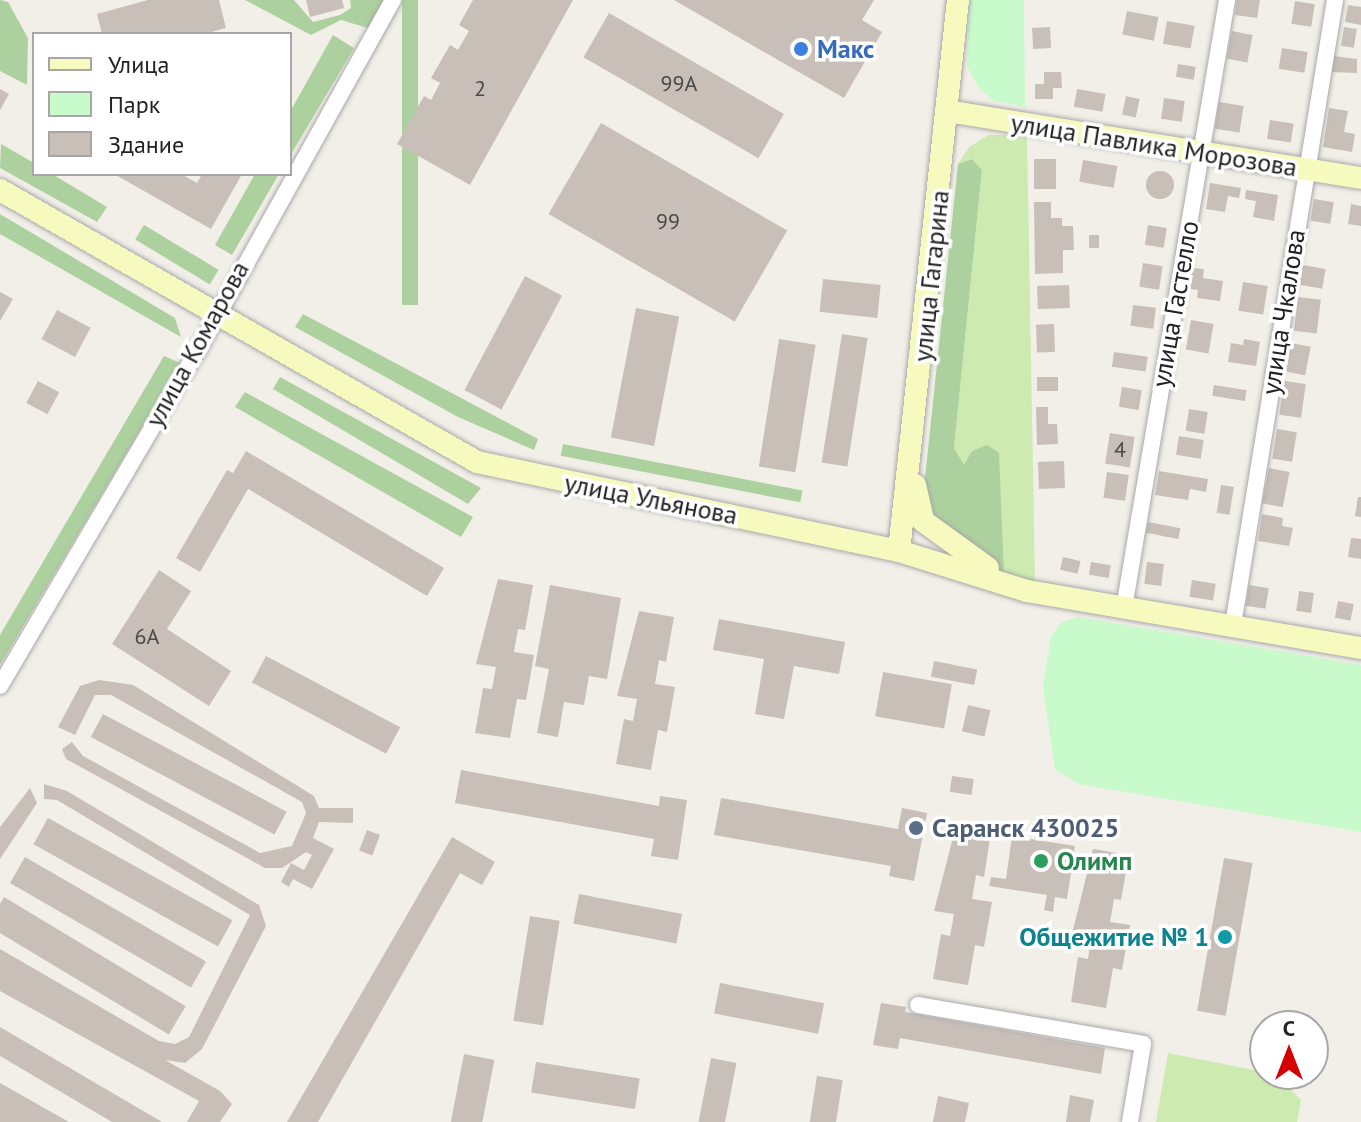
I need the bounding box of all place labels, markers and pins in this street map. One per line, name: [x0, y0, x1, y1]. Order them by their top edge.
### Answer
place label: Макс: [817, 33, 874, 65]
marker: Макс: [792, 40, 810, 58]
place label: Саранск 430025: [932, 812, 1119, 844]
marker: Саранск 430025: [907, 819, 925, 837]
place label: Олимп: [1057, 845, 1132, 877]
marker: Олимп: [1032, 852, 1050, 870]
place label: Общежитие № 1: [1019, 921, 1209, 953]
marker: Общежитие № 1: [1216, 928, 1234, 946]

